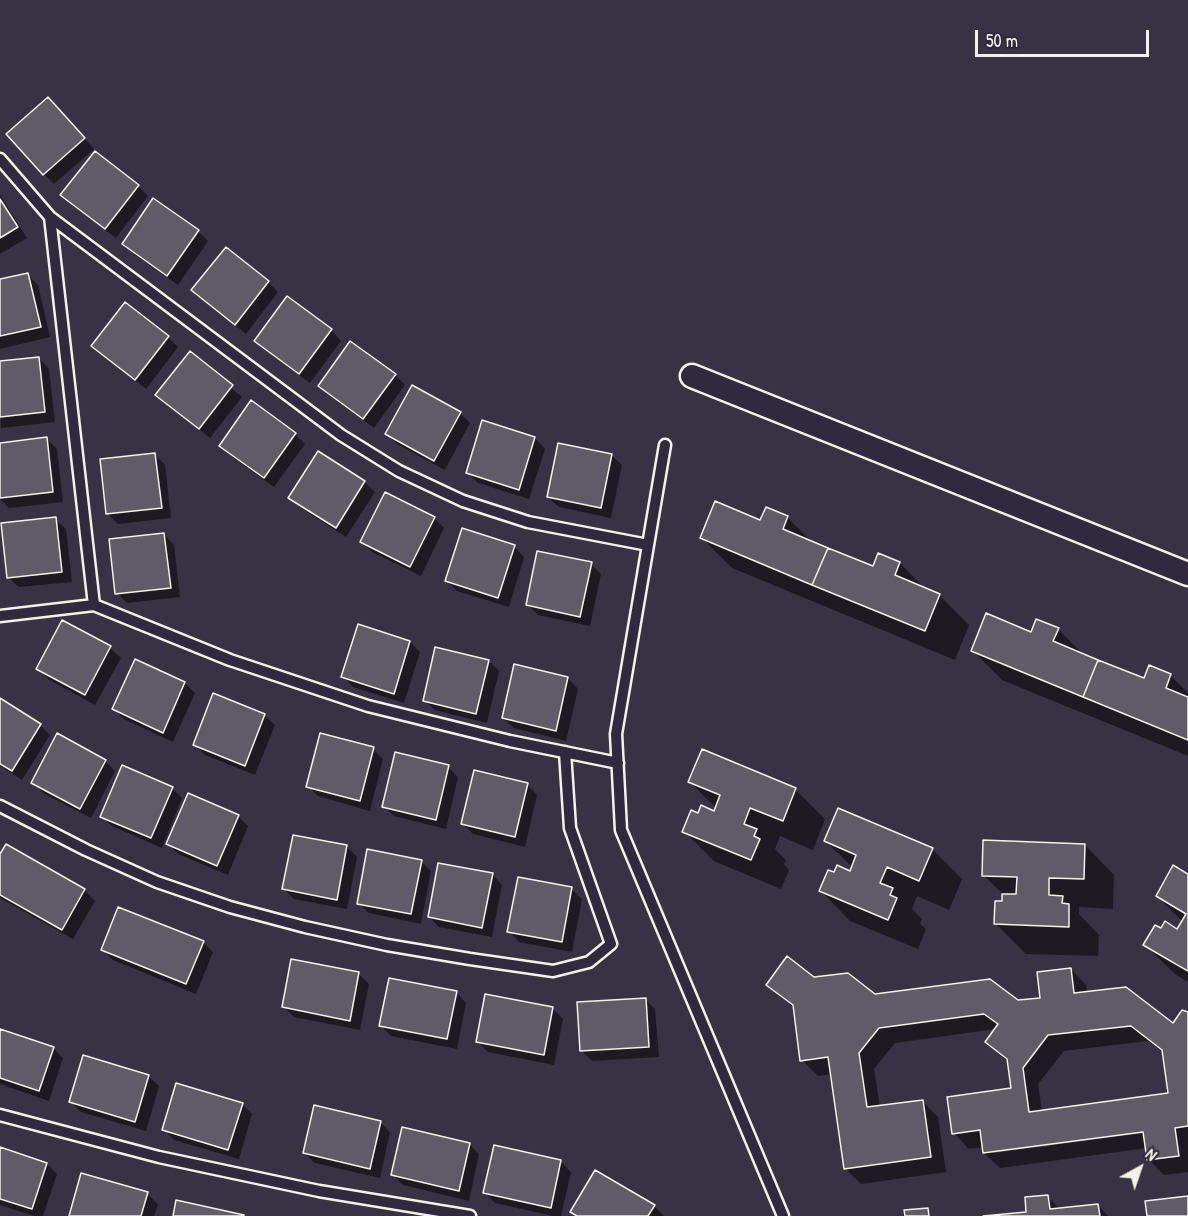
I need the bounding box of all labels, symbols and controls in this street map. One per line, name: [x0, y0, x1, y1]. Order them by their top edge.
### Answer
scale bar: [978, 18, 1152, 56]
text: 50 m: [986, 28, 1018, 53]
north arrow: [1110, 1138, 1170, 1198]
text: N: [1141, 1143, 1162, 1165]

